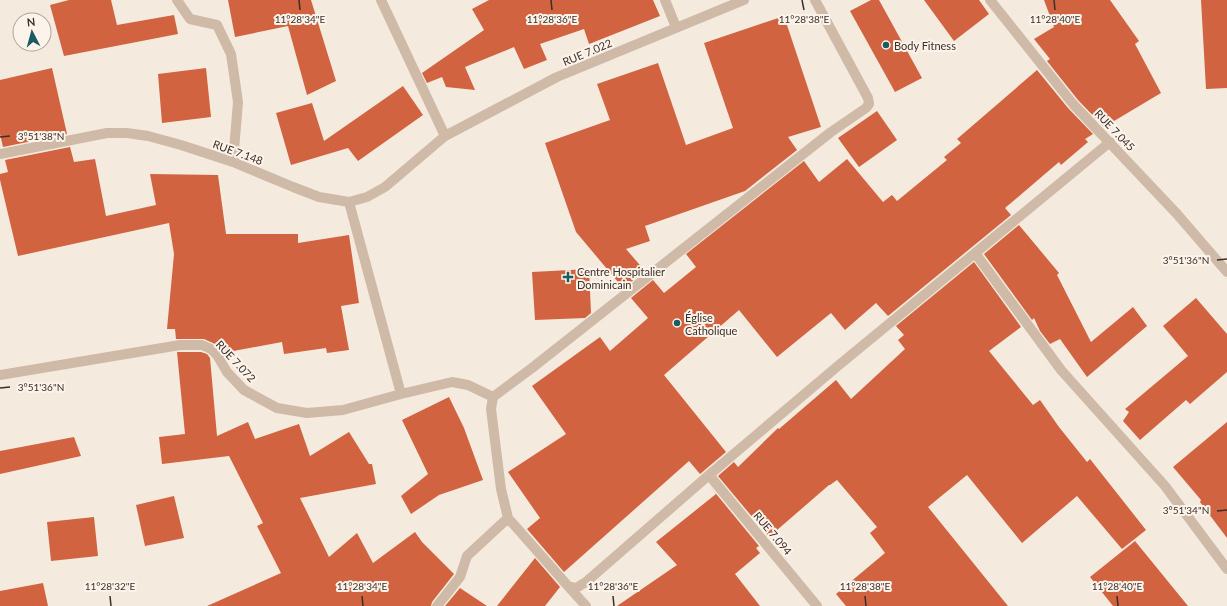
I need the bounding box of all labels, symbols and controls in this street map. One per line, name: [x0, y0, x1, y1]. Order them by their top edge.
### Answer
north arrow: [12, 12, 52, 52]
text: 11°28'34"E: [275, 13, 325, 25]
text: 11°28'36"E: [527, 13, 577, 25]
text: 11°28'38"E: [779, 13, 829, 25]
text: 11°28'40"E: [1030, 13, 1080, 25]
text: N: [26, 15, 36, 28]
street label: RUE 7.022: [560, 36, 614, 68]
place label: Body Fitness: [894, 39, 956, 52]
marker: Body Fitness: [881, 40, 891, 50]
street label: RUE 7.045: [1092, 107, 1138, 153]
text: 3°51'38"N: [18, 130, 64, 142]
street label: RUE 7.148: [211, 137, 265, 167]
text: 3°51'36"N: [1163, 254, 1209, 266]
place label: Centre Hospitalier Dominicain: [577, 265, 665, 291]
marker: Centre Hospitalier Dominicain: [562, 271, 574, 283]
place label: Église Catholique: [685, 311, 738, 337]
marker: Église Catholique: [672, 318, 682, 328]
street label: RUE 7.072: [213, 337, 259, 385]
text: 3°51'36"N: [18, 381, 64, 393]
text: 3°51'34"N: [1163, 504, 1209, 516]
street label: RUE 7.094: [751, 509, 795, 558]
text: 11°28'32"E: [85, 580, 135, 592]
text: 11°28'34"E: [337, 580, 387, 592]
text: 11°28'36"E: [588, 580, 638, 592]
text: 11°28'38"E: [840, 580, 890, 592]
text: 11°28'40"E: [1092, 580, 1142, 592]

